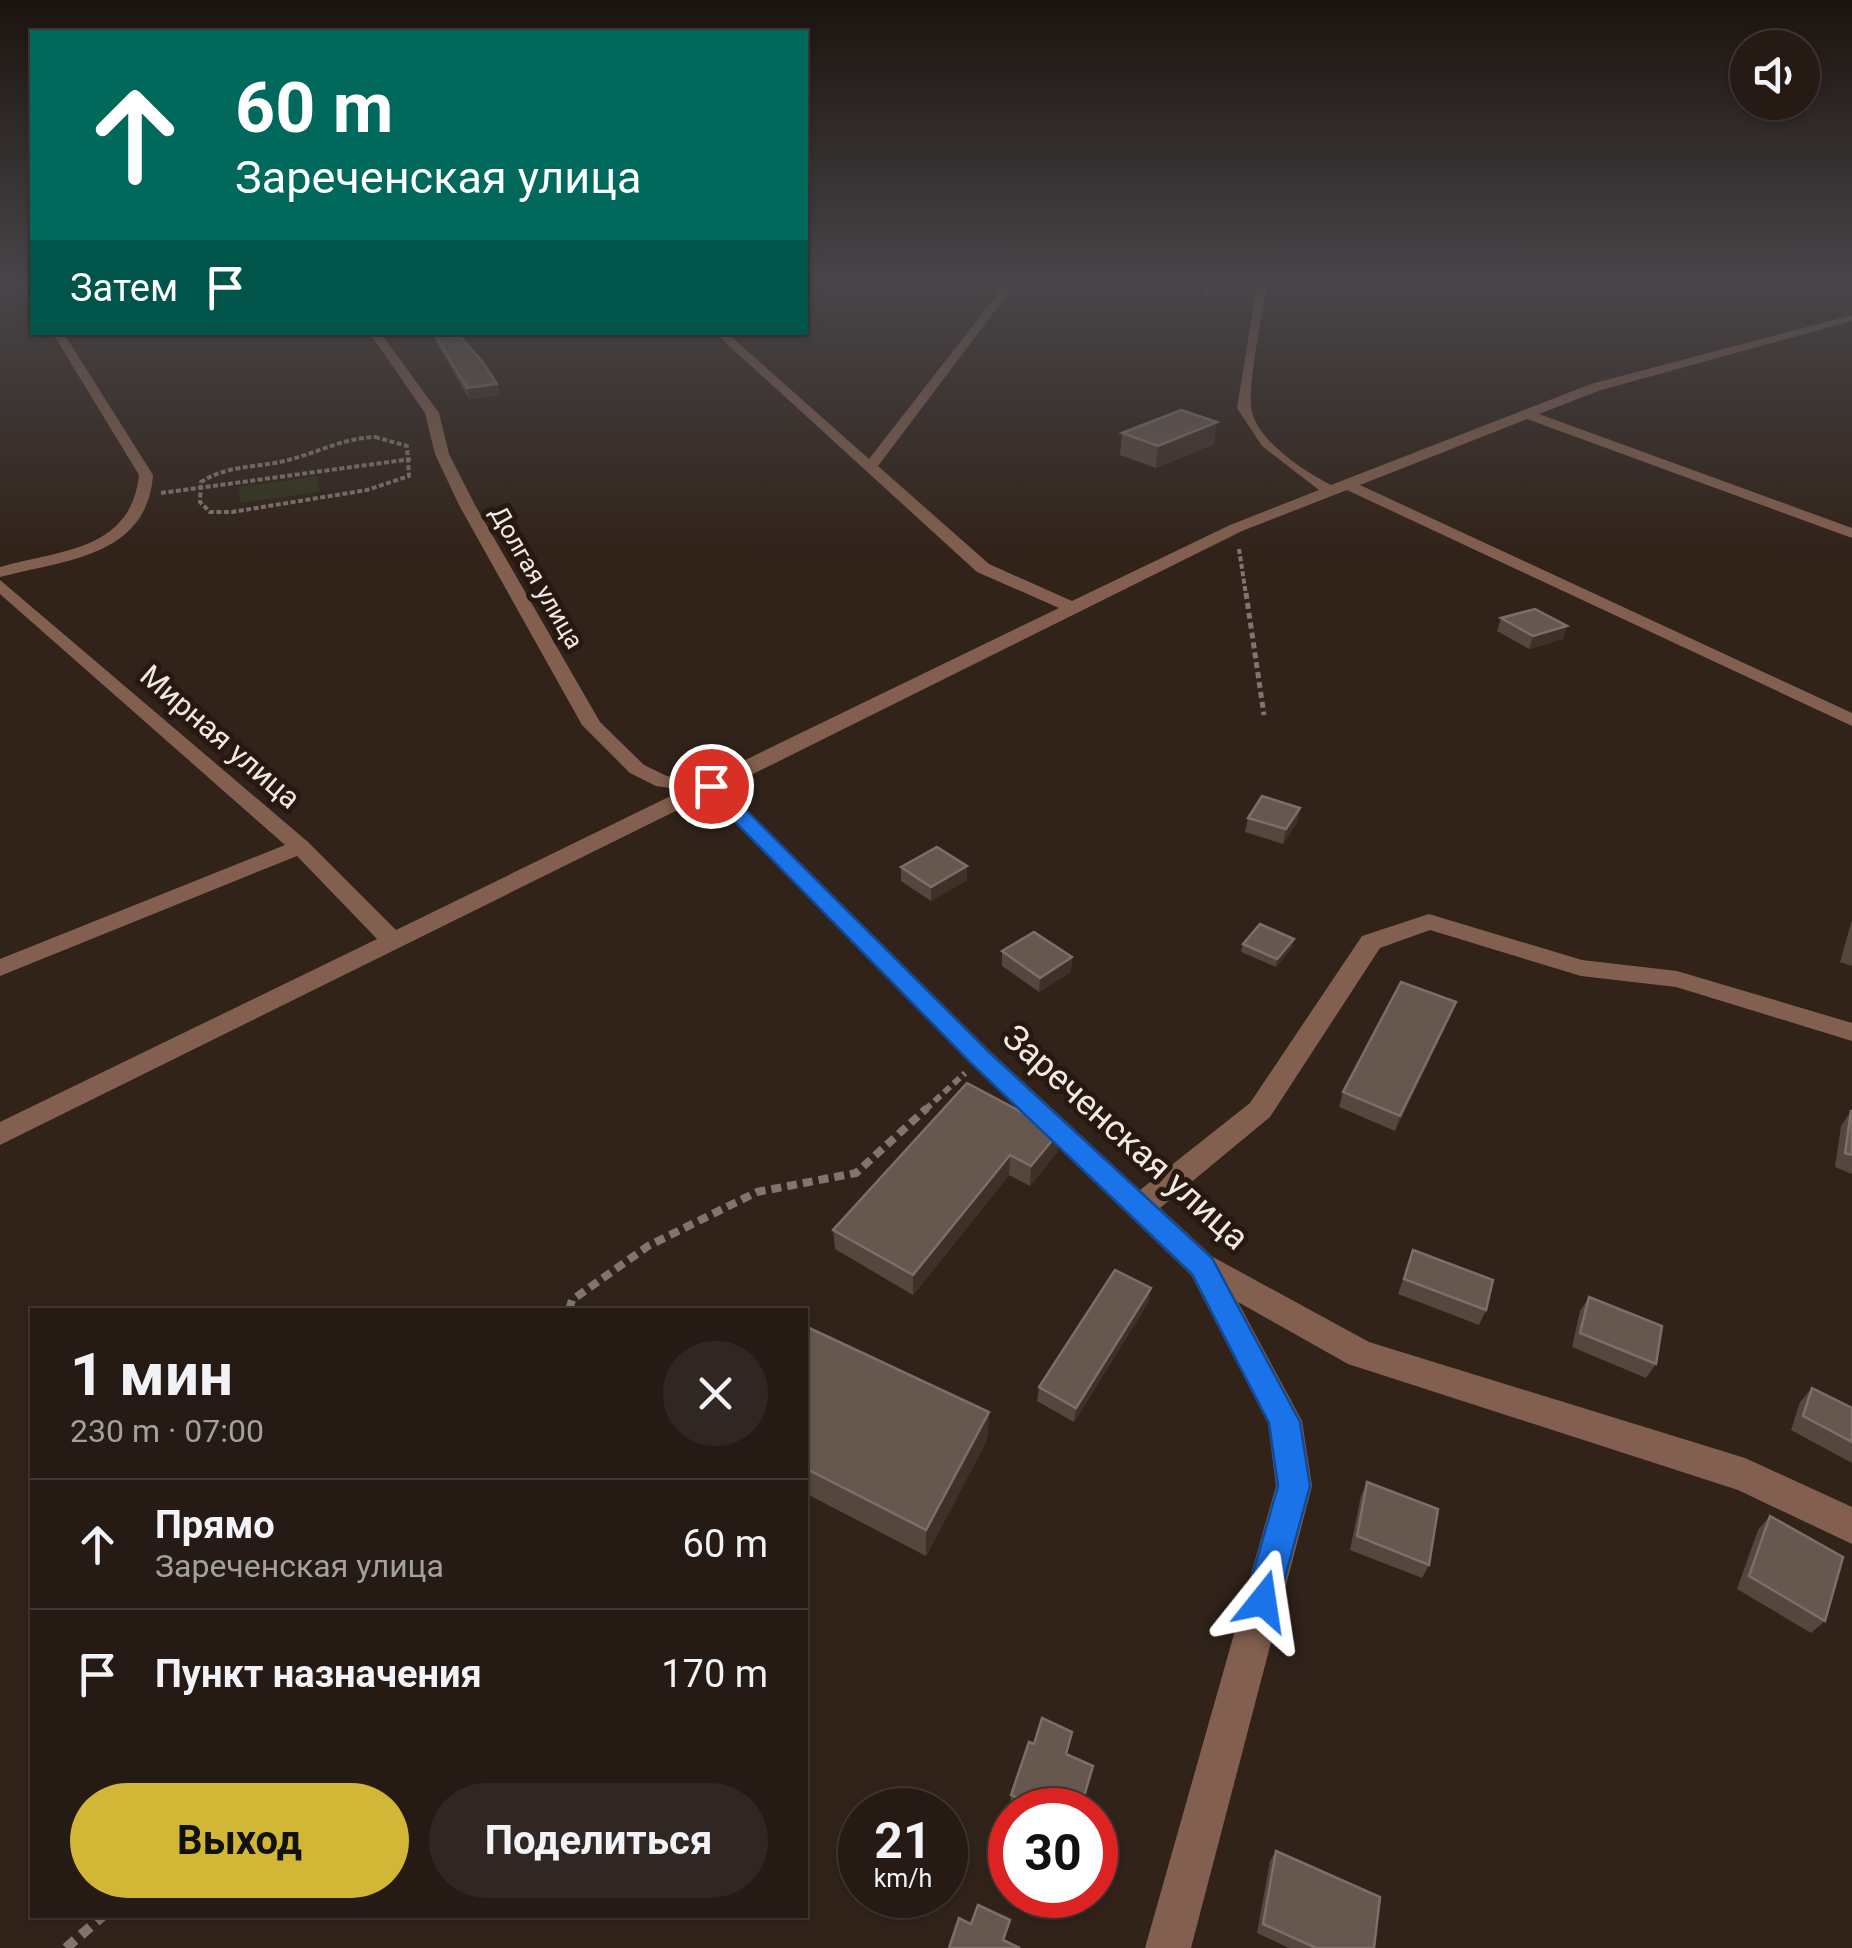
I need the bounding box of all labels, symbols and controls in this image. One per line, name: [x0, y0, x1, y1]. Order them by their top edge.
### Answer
map controls: [1730, 30, 1820, 120]
button: sound: [1730, 30, 1820, 120]
text: 60 m: [235, 67, 393, 149]
icon: ahead: [70, 70, 200, 200]
text: Зареченская улица: [235, 151, 641, 204]
icon: arrive: [198, 260, 253, 315]
text: Затем: [70, 266, 178, 310]
street label: Долгая улица: [484, 501, 589, 654]
street label: Мирная улица: [133, 658, 307, 816]
pin: [669, 744, 754, 829]
icon: arrive: [684, 759, 739, 814]
street label: Зареченская улица: [995, 1016, 1257, 1258]
text: 1 мин: [70, 1339, 233, 1410]
button: close: [663, 1341, 768, 1446]
text: 230 m · 07:00: [70, 1412, 264, 1450]
text: Прямо: [155, 1503, 275, 1547]
icon: ahead: [70, 1517, 125, 1572]
text: 60 m: [683, 1522, 768, 1566]
text: Зареченская улица: [155, 1547, 444, 1585]
position arrow: [1211, 1549, 1315, 1653]
icon: arrive: [70, 1647, 125, 1702]
text: Пункт назначения: [155, 1652, 482, 1696]
text: 170 m: [661, 1652, 768, 1696]
button: Выход: [70, 1783, 409, 1898]
button: Поделиться: [429, 1783, 768, 1898]
speed limit sign: 30: [988, 1788, 1118, 1918]
text: 21: [874, 1812, 932, 1870]
text: km/h: [874, 1864, 932, 1893]

